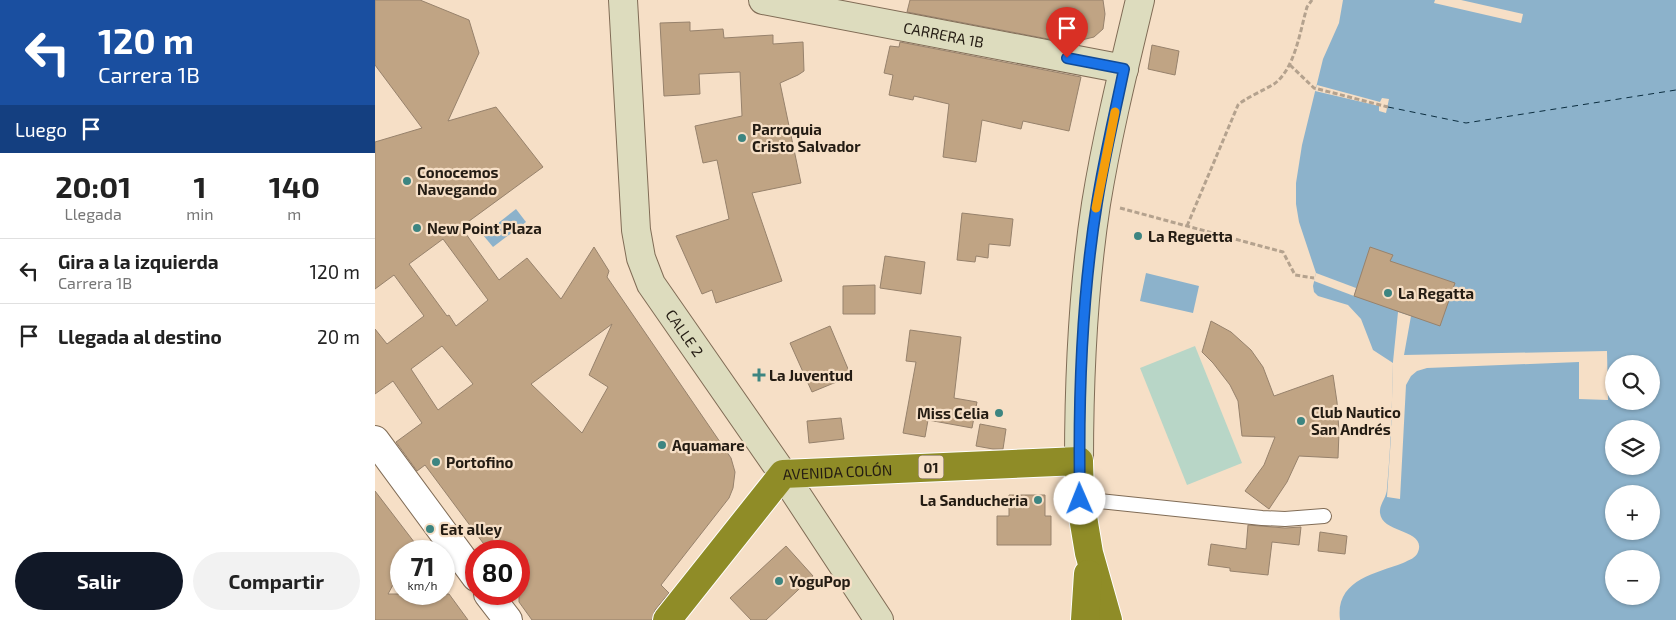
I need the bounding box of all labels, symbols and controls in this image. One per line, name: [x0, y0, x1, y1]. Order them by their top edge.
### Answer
pin: [1046, 7, 1088, 58]
icon: arrive: [1053, 14, 1081, 42]
street label: CARRERA 1B: [902, 18, 986, 51]
text: 120 m: [98, 19, 194, 61]
icon: left: [15, 20, 80, 85]
text: Carrera 1B: [98, 61, 200, 87]
icon: arrive: [77, 115, 105, 143]
text: Luego: [15, 118, 67, 141]
place label: Parroquia Cristo Salvador: [752, 120, 861, 155]
marker: Parroquia Cristo Salvador: [736, 132, 748, 144]
place label: Conocemos Navegando: [417, 163, 499, 198]
text: 20:01: [55, 168, 131, 204]
text: 1: [194, 168, 206, 204]
text: 140: [269, 168, 320, 204]
marker: Conocemos Navegando: [401, 175, 413, 187]
text: Llegada: [65, 204, 122, 223]
text: min: [186, 204, 214, 223]
text: m: [287, 204, 301, 223]
place label: New Point Plaza: [427, 219, 542, 237]
marker: New Point Plaza: [411, 222, 423, 234]
place label: La Reguetta: [1148, 227, 1233, 245]
marker: La Reguetta: [1132, 230, 1144, 242]
text: Gira a la izquierda: [58, 250, 219, 273]
icon: left: [15, 257, 43, 285]
text: 120 m: [309, 260, 360, 283]
text: Carrera 1B: [58, 273, 132, 292]
place label: La Regatta: [1398, 284, 1474, 302]
marker: La Regatta: [1382, 287, 1394, 299]
street label: CALLE 2: [662, 306, 708, 360]
icon: arrive: [15, 322, 43, 350]
text: Llegada al destino: [58, 325, 222, 348]
text: 20 m: [317, 325, 360, 348]
map controls: [1605, 355, 1660, 605]
button: search: [1605, 355, 1660, 410]
place label: La Juventud: [769, 366, 853, 384]
marker: La Juventud: [753, 369, 765, 381]
place label: Club Nautico San Andrés: [1311, 403, 1401, 438]
place label: Miss Celia: [917, 404, 989, 422]
marker: Miss Celia: [993, 407, 1005, 419]
marker: Club Nautico San Andrés: [1295, 415, 1307, 427]
button: layers: [1605, 420, 1660, 475]
place label: Aquamare: [672, 436, 745, 454]
marker: Aquamare: [656, 439, 668, 451]
place label: Portofino: [446, 453, 513, 471]
marker: Portofino: [430, 456, 442, 468]
road number: 01: [919, 456, 943, 478]
street label: AVENIDA COLÓN: [782, 460, 893, 483]
position arrow: [1053, 472, 1105, 524]
button: +: [1605, 485, 1660, 540]
place label: La Sanducheria: [920, 491, 1028, 509]
marker: La Sanducheria: [1032, 494, 1044, 506]
place label: Eat alley: [440, 520, 502, 539]
marker: Eat alley: [424, 523, 436, 535]
speed limit sign: 80: [465, 540, 530, 605]
button: −: [1605, 550, 1660, 605]
text: 71: [410, 551, 435, 581]
button: Salir: [15, 552, 183, 610]
button: Compartir: [193, 552, 360, 610]
place label: YoguPop: [789, 572, 851, 590]
marker: YoguPop: [773, 575, 785, 587]
text: km/h: [408, 578, 437, 592]

